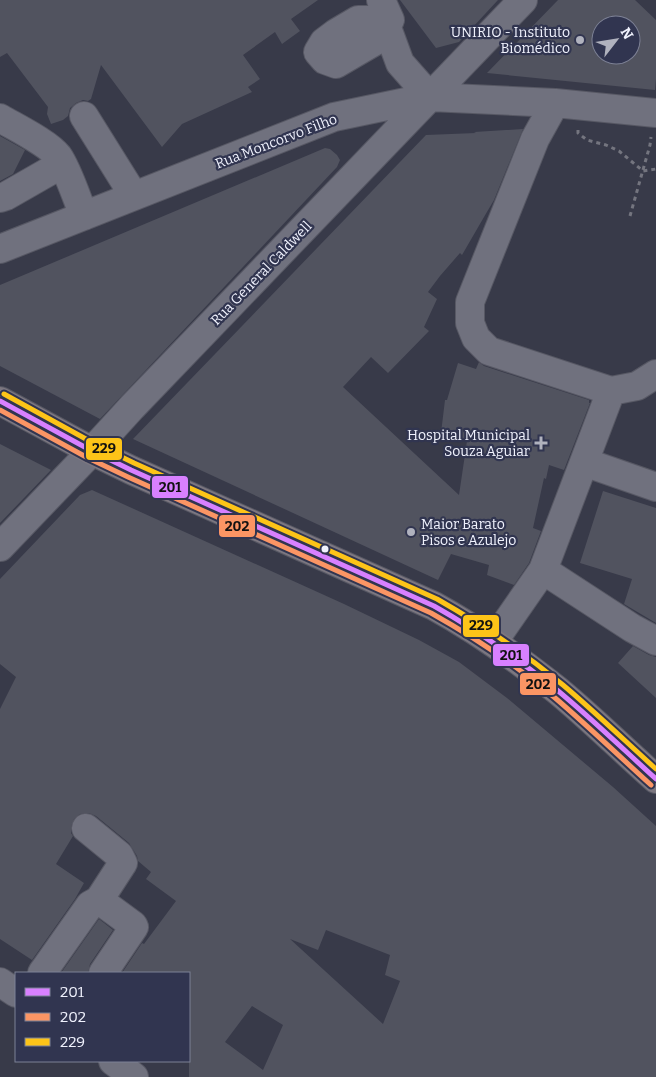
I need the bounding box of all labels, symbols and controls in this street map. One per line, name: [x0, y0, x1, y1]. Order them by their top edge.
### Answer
north arrow: [591, 15, 641, 65]
place label: UNIRIO - Instituto Biomédico: [451, 24, 570, 57]
text: N: [617, 25, 637, 43]
marker: UNIRIO - Instituto Biomédico: [574, 34, 586, 46]
street label: Rua Moncorvo Filho: [213, 110, 339, 173]
street label: Rua General Caldwell: [207, 218, 315, 329]
place label: Hospital Municipal Souza Aguiar: [407, 427, 530, 460]
marker: Hospital Municipal Souza Aguiar: [534, 436, 548, 450]
line badge: 229: [85, 437, 123, 461]
text: 229: [92, 440, 116, 457]
line badge: 201: [151, 475, 189, 499]
text: 201: [159, 479, 181, 496]
line badge: 202: [218, 514, 256, 538]
place label: Maior Barato Pisos e Azulejo: [421, 516, 516, 549]
text: 202: [225, 518, 249, 535]
marker: Maior Barato Pisos e Azulejo: [405, 526, 417, 538]
unlabelled marker: [320, 544, 330, 554]
line badge: 229: [462, 614, 500, 638]
text: 229: [469, 617, 493, 634]
line badge: 201: [492, 643, 530, 667]
text: 201: [500, 647, 522, 664]
line badge: 202: [519, 672, 557, 696]
text: 202: [526, 676, 550, 693]
legend: [15, 972, 190, 1062]
text: 201: [60, 983, 84, 1001]
text: 202: [60, 1008, 86, 1026]
text: 229: [60, 1033, 85, 1051]

